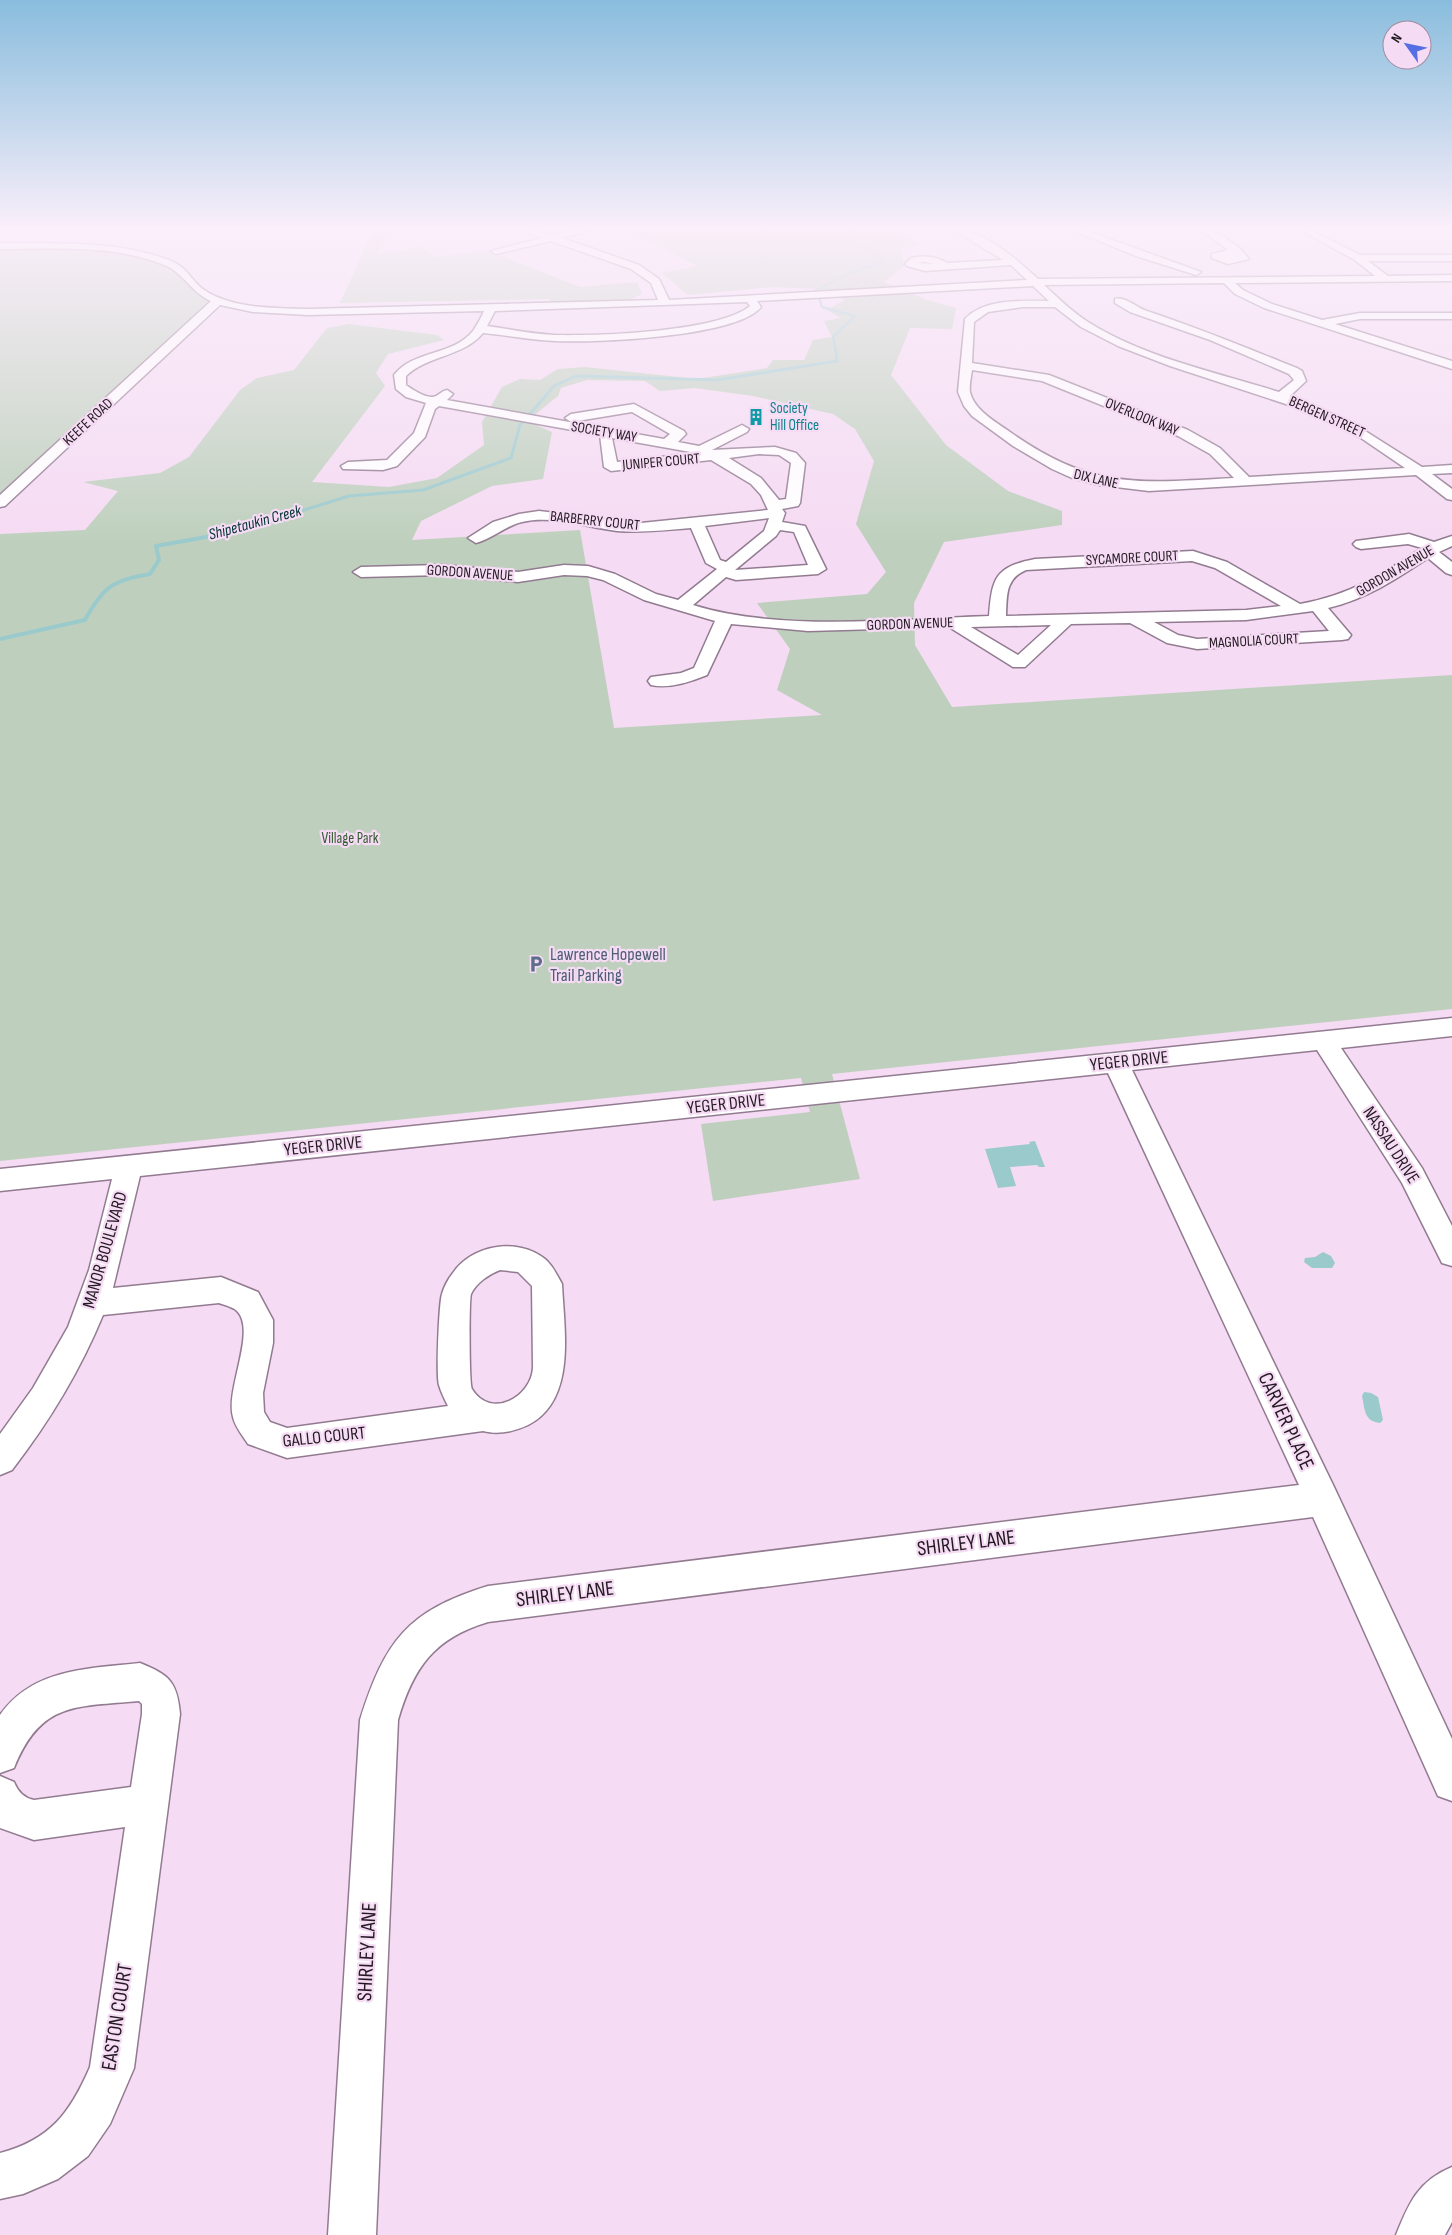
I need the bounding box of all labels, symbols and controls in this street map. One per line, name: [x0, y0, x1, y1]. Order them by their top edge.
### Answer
north arrow: [1382, 20, 1432, 70]
text: N: [1387, 30, 1406, 46]
street label: BERGEN STREET: [1286, 392, 1368, 442]
street label: KEEFE ROAD: [59, 394, 117, 450]
street label: OVERLOOK WAY: [1102, 394, 1182, 441]
place label: Society Hill Office: [770, 399, 819, 435]
building icon: Society Hill Office: [746, 407, 766, 427]
street label: SOCIETY WAY: [570, 417, 639, 447]
street label: JUNIPER COURT: [620, 449, 701, 475]
street label: DIX LANE: [1072, 465, 1120, 493]
water label: Shipetaukin Creek: [207, 501, 304, 544]
street label: BARBERRY COURT: [549, 507, 641, 535]
street label: GORDON AVENUE: [1353, 541, 1437, 601]
street label: SYCAMORE COURT: [1085, 546, 1179, 570]
street label: GORDON AVENUE: [426, 560, 514, 586]
street label: GORDON AVENUE: [866, 613, 954, 635]
street label: MAGNOLIA COURT: [1209, 629, 1299, 653]
park label: Village Park: [321, 829, 379, 848]
place label: Lawrence Hopewell Trail Parking: [550, 944, 666, 986]
parking icon: Lawrence Hopewell Trail Parking: [526, 954, 546, 974]
street label: YEGER DRIVE: [1089, 1046, 1169, 1076]
street label: YEGER DRIVE: [686, 1089, 766, 1119]
street label: NASSAU DRIVE: [1358, 1103, 1424, 1187]
street label: YEGER DRIVE: [283, 1131, 363, 1161]
street label: MANOR BOULEVARD: [78, 1189, 132, 1311]
street label: CARVER PLACE: [1253, 1368, 1319, 1474]
street label: GALLO COURT: [282, 1422, 366, 1452]
street label: SHIRLEY LANE: [916, 1525, 1016, 1561]
street label: SHIRLEY LANE: [515, 1576, 615, 1612]
street label: SHIRLEY LANE: [352, 1902, 382, 2002]
street label: EASTON COURT: [96, 1961, 138, 2072]

